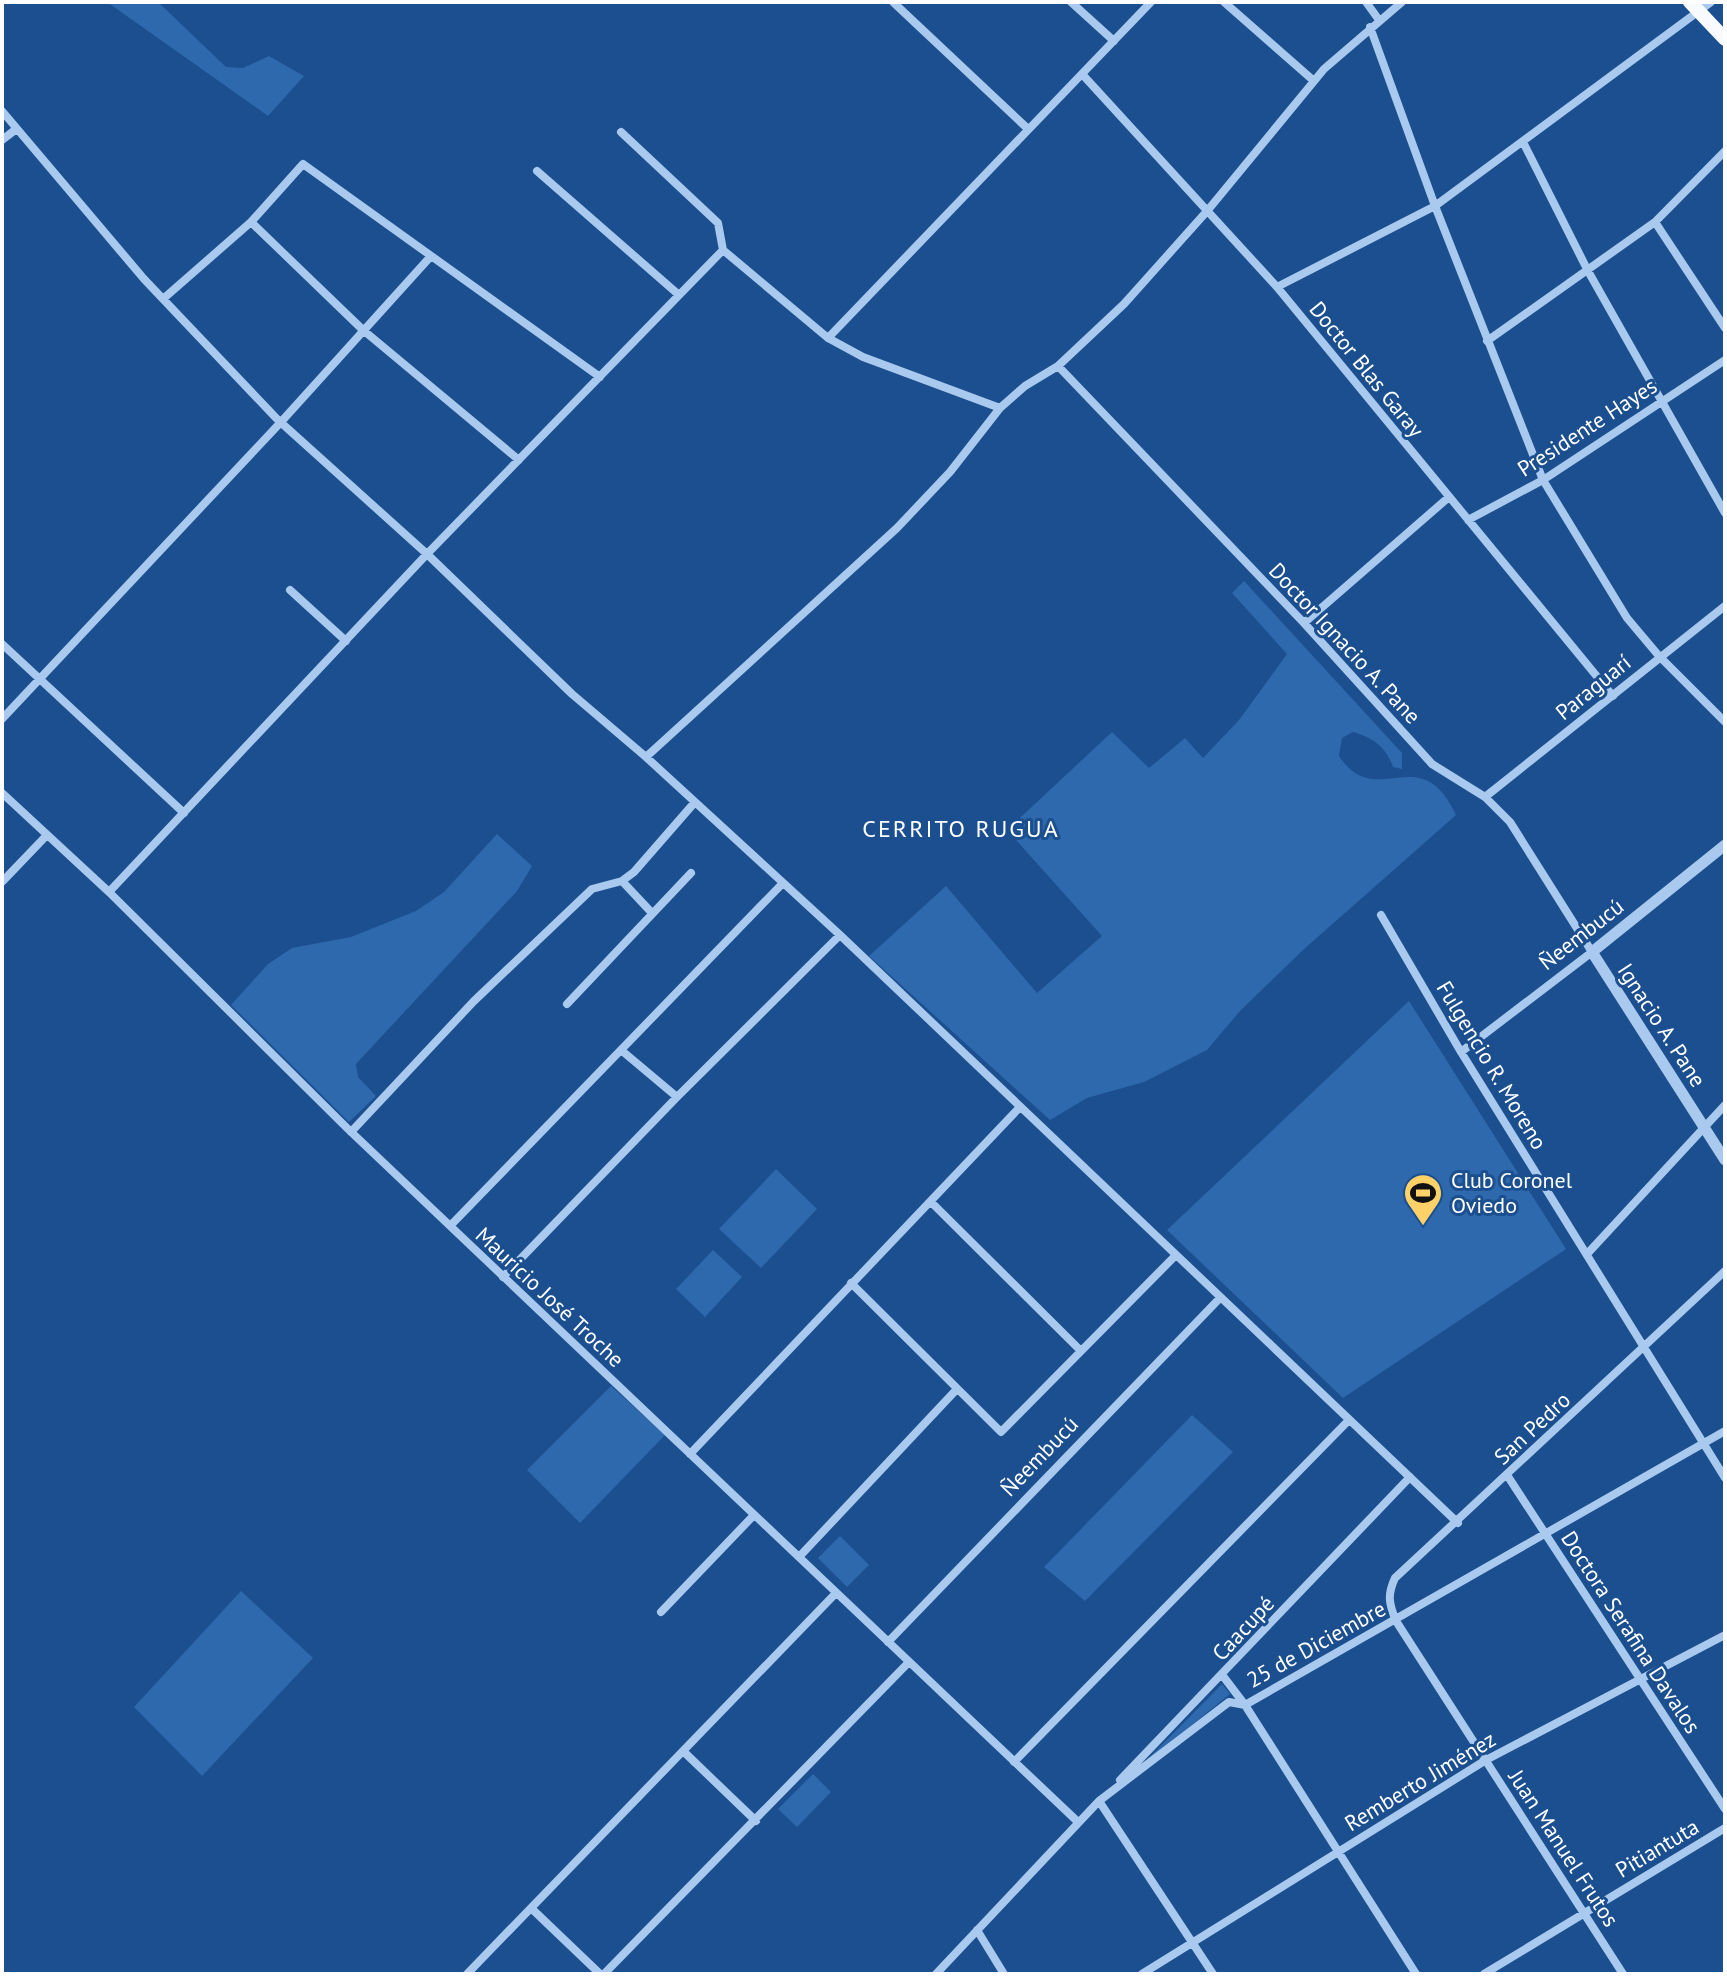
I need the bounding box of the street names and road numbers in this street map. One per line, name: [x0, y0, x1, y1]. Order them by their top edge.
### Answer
street label: Doctor Blas Garay: [1304, 295, 1431, 443]
street label: Presidente Hayes: [1512, 371, 1662, 483]
street label: Doctor Ignacio A. Pane: [1263, 557, 1427, 729]
street label: Paraguarí: [1550, 648, 1636, 726]
street label: Ñeembucú: [1533, 892, 1629, 976]
street label: Ignacio A. Pane: [1612, 958, 1712, 1092]
street label: Fulgencio R. Moreno: [1431, 976, 1553, 1154]
street label: Mauricio José Troche: [470, 1221, 630, 1373]
street label: San Pedro: [1488, 1386, 1576, 1470]
street label: Ñeembucú: [994, 1410, 1084, 1502]
street label: Doctora Serafina Davalos: [1555, 1526, 1707, 1738]
street label: Caacupé: [1206, 1590, 1280, 1666]
street label: 25 de Diciembre: [1242, 1594, 1390, 1694]
street label: Remberto Jiménez: [1339, 1725, 1501, 1837]
street label: Juan Manuel Frutos: [1502, 1763, 1625, 1932]
street label: Pitiantuta: [1610, 1812, 1704, 1884]

